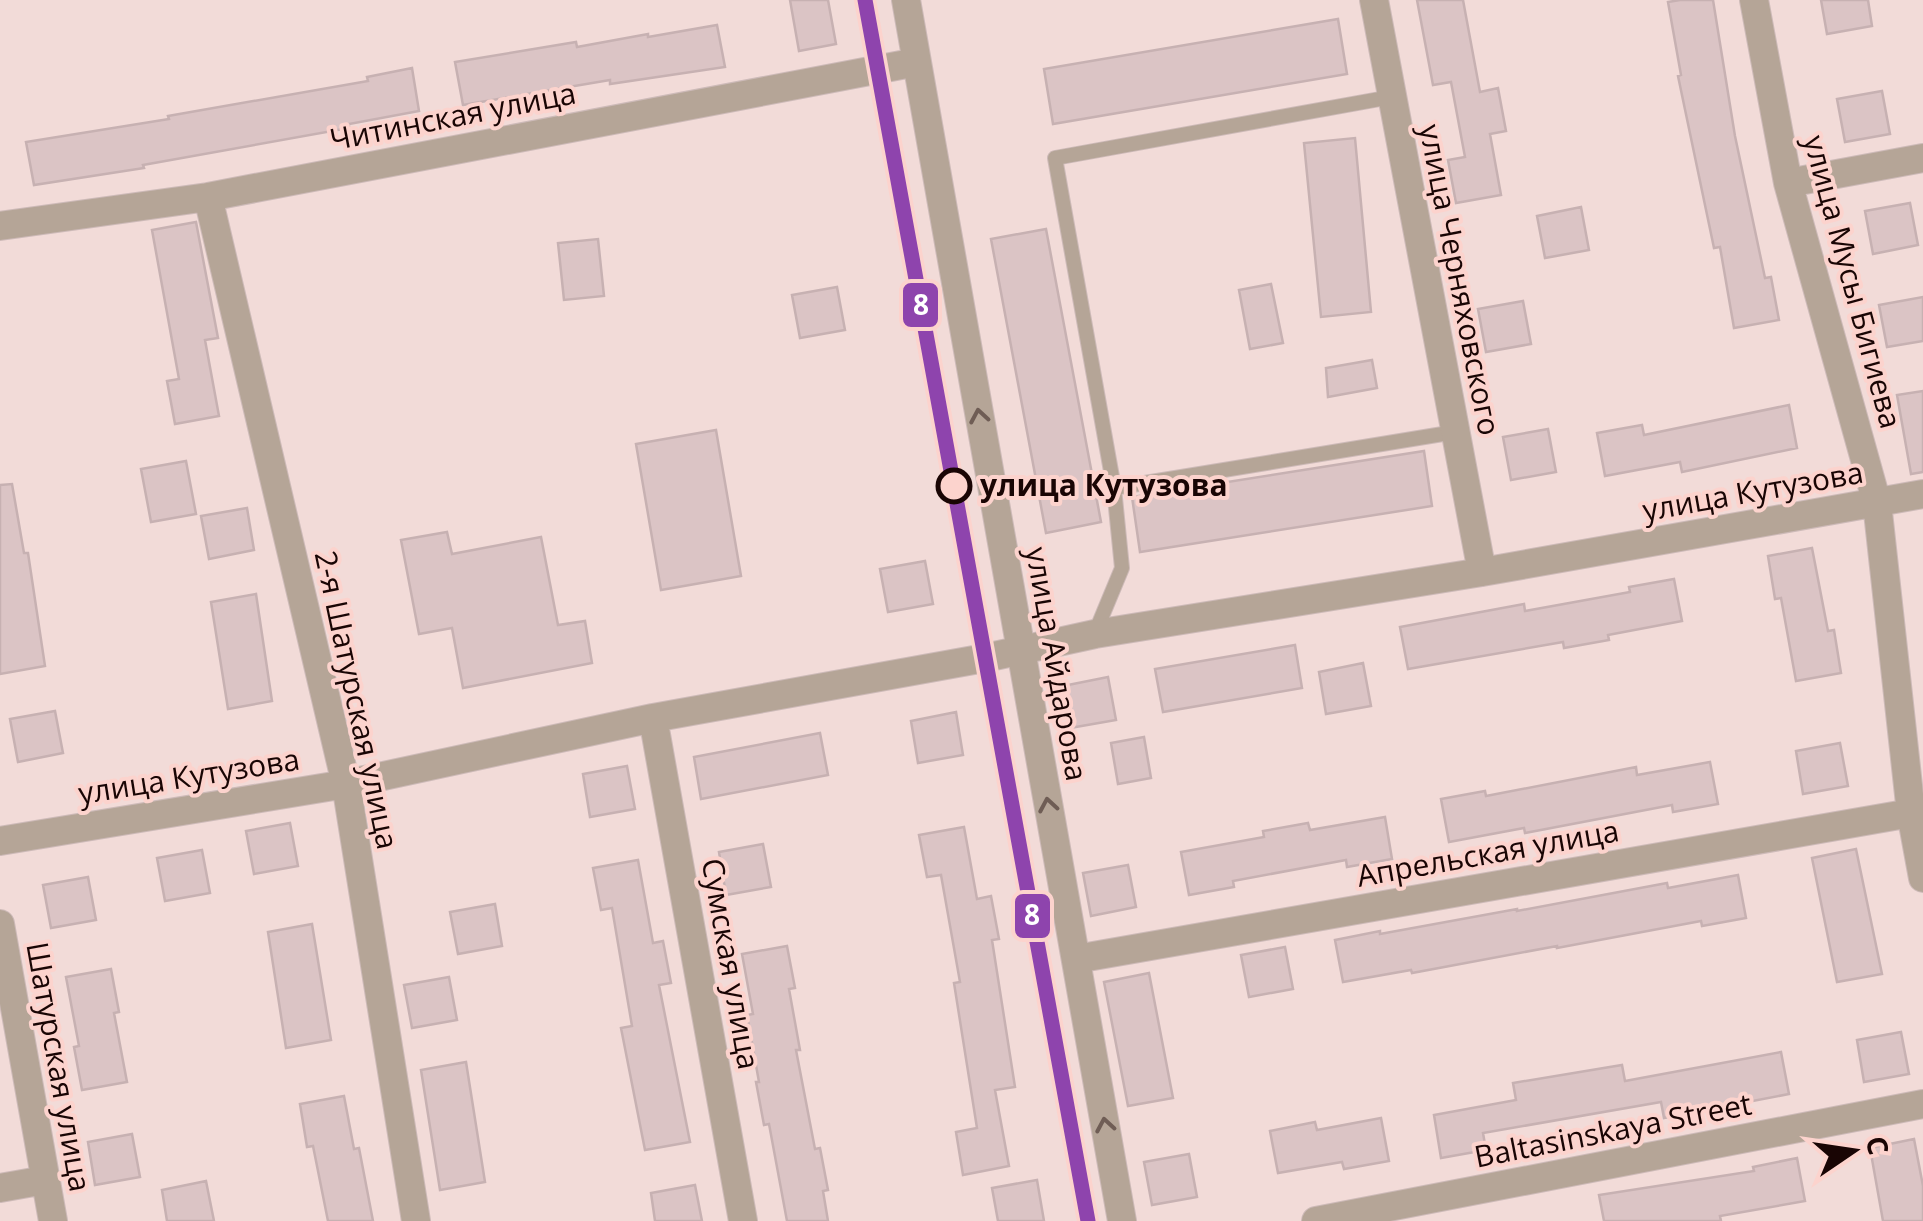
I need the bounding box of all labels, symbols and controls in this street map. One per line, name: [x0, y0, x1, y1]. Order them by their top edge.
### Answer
street label: Читинская улица: [326, 72, 579, 159]
street label: улица Черняховского: [1410, 121, 1511, 439]
street label: улица Мусы Бигиева: [1795, 130, 1912, 433]
line badge: 8: [901, 281, 940, 329]
text: 8: [913, 285, 929, 323]
one-way arrow: [969, 408, 990, 424]
street label: улица Кутузова: [1639, 451, 1866, 530]
place label: улица Кутузова: [980, 464, 1228, 505]
marker: улица Кутузова: [937, 469, 971, 503]
street label: улица Айдарова: [1017, 544, 1098, 784]
street label: 2-я Шатурская улица: [306, 547, 409, 853]
street label: улица Кутузова: [75, 738, 302, 813]
one-way arrow: [1038, 797, 1059, 813]
street label: Апрельская улица: [1354, 809, 1622, 896]
street label: Сумская улица: [693, 855, 770, 1072]
line badge: 8: [1013, 892, 1052, 940]
text: 8: [1024, 895, 1040, 933]
street label: Шатурская улица: [17, 939, 102, 1195]
street label: Baltasinskaya Street: [1471, 1083, 1755, 1176]
north arrow: [1803, 1101, 1903, 1201]
one-way arrow: [1095, 1117, 1116, 1133]
text: С: [1858, 1132, 1899, 1158]

